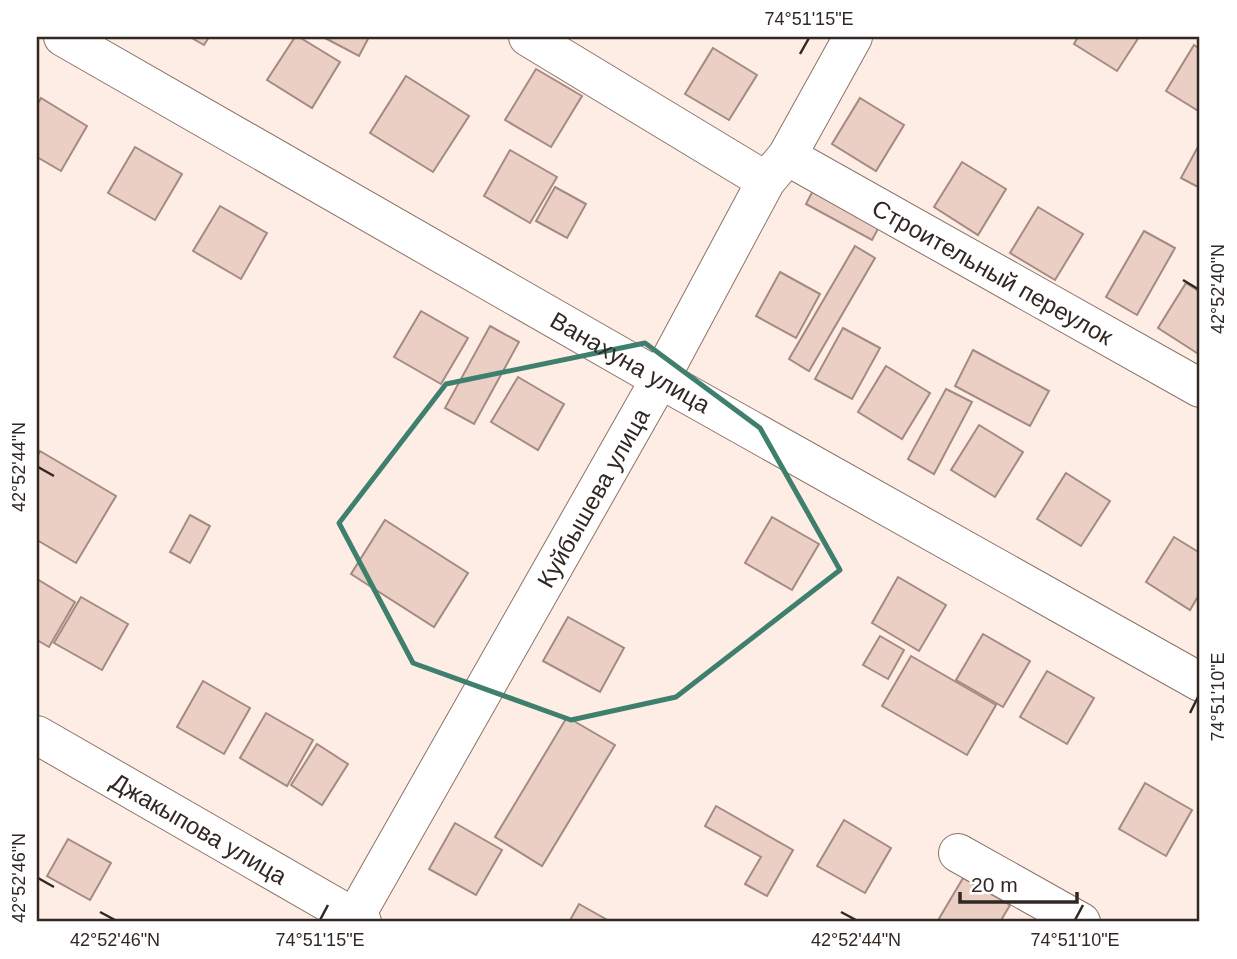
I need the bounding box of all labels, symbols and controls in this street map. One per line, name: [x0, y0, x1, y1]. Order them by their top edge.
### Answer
text: 74°51'15"E: [764, 9, 854, 29]
street label: Строительный переулок: [868, 193, 1118, 350]
text: 42°52'40"N: [1208, 244, 1228, 334]
street label: Ванахуна улица: [546, 306, 716, 418]
street label: Куйбышева улица: [531, 403, 655, 592]
text: 42°52'44"N: [9, 422, 29, 512]
text: 74°51'10"E: [1208, 652, 1228, 742]
street label: Джакыпова улица: [106, 767, 292, 890]
text: 42°52'46"N: [9, 833, 29, 923]
scale bar: [960, 861, 1078, 905]
text: 20 m: [971, 873, 1018, 896]
text: 42°52'46"N: [70, 930, 160, 950]
text: 74°51'15"E: [275, 930, 365, 950]
text: 42°52'44"N: [811, 930, 901, 950]
text: 74°51'10"E: [1030, 930, 1120, 950]

